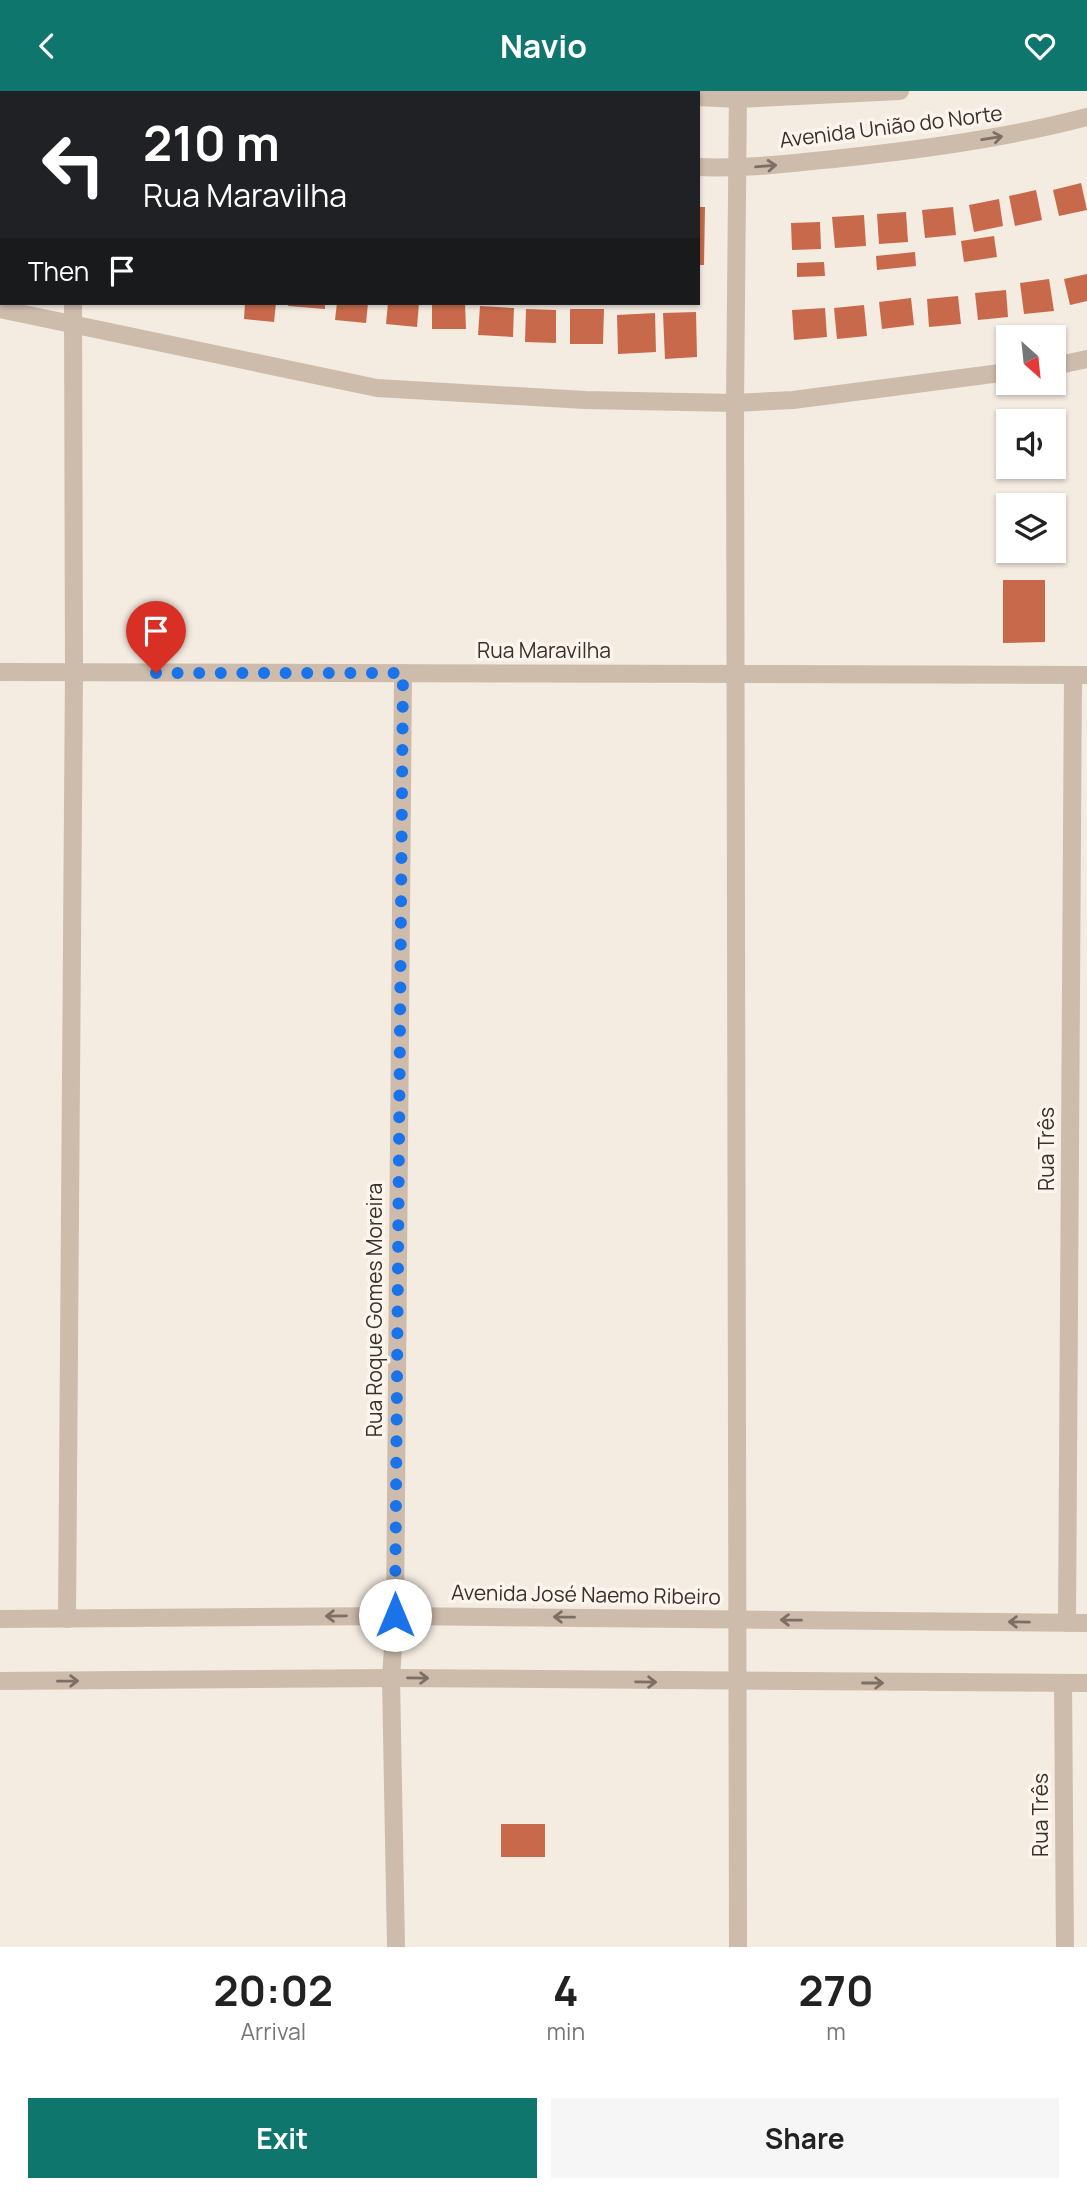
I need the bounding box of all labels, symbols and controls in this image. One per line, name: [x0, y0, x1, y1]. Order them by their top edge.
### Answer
text: Navio: [500, 24, 587, 68]
icon: back: [28, 27, 66, 65]
icon: heart: [1021, 27, 1059, 65]
street label: Avenida União do Norte: [778, 98, 1004, 154]
text: 210 m: [143, 109, 280, 176]
icon: left: [28, 119, 119, 210]
one-way arrow: [980, 131, 1003, 144]
one-way arrow: [755, 159, 777, 172]
text: Rua Maravilha: [143, 173, 347, 217]
icon: arrive: [103, 252, 141, 290]
text: Then: [28, 253, 89, 289]
north arrow: [996, 325, 1066, 395]
map controls: [996, 325, 1066, 563]
button: sound: [996, 409, 1066, 479]
button: layers: [996, 493, 1066, 563]
pin: [126, 601, 186, 673]
icon: arrive: [137, 612, 175, 650]
street label: Rua Maravilha: [477, 636, 611, 664]
street label: Rua Três: [1032, 1107, 1060, 1191]
street label: Rua Roque Gomes Moreira: [360, 1183, 388, 1437]
position arrow: [358, 1578, 432, 1652]
street label: Avenida José Naemo Ribeiro: [451, 1578, 721, 1610]
one-way arrow: [325, 1609, 348, 1623]
one-way arrow: [553, 1611, 576, 1624]
one-way arrow: [780, 1613, 803, 1627]
one-way arrow: [1008, 1616, 1031, 1629]
one-way arrow: [406, 1671, 429, 1685]
one-way arrow: [56, 1674, 79, 1688]
one-way arrow: [634, 1675, 657, 1688]
one-way arrow: [861, 1676, 884, 1690]
street label: Rua Três: [1026, 1773, 1054, 1857]
text: 20:02: [213, 1961, 333, 2019]
text: 4: [553, 1961, 579, 2019]
text: 270: [799, 1961, 874, 2019]
text: Arrival: [240, 2015, 306, 2047]
text: min: [547, 2015, 585, 2047]
text: m: [826, 2015, 846, 2047]
button: Exit: [28, 2098, 537, 2178]
button: Share: [551, 2098, 1059, 2178]

